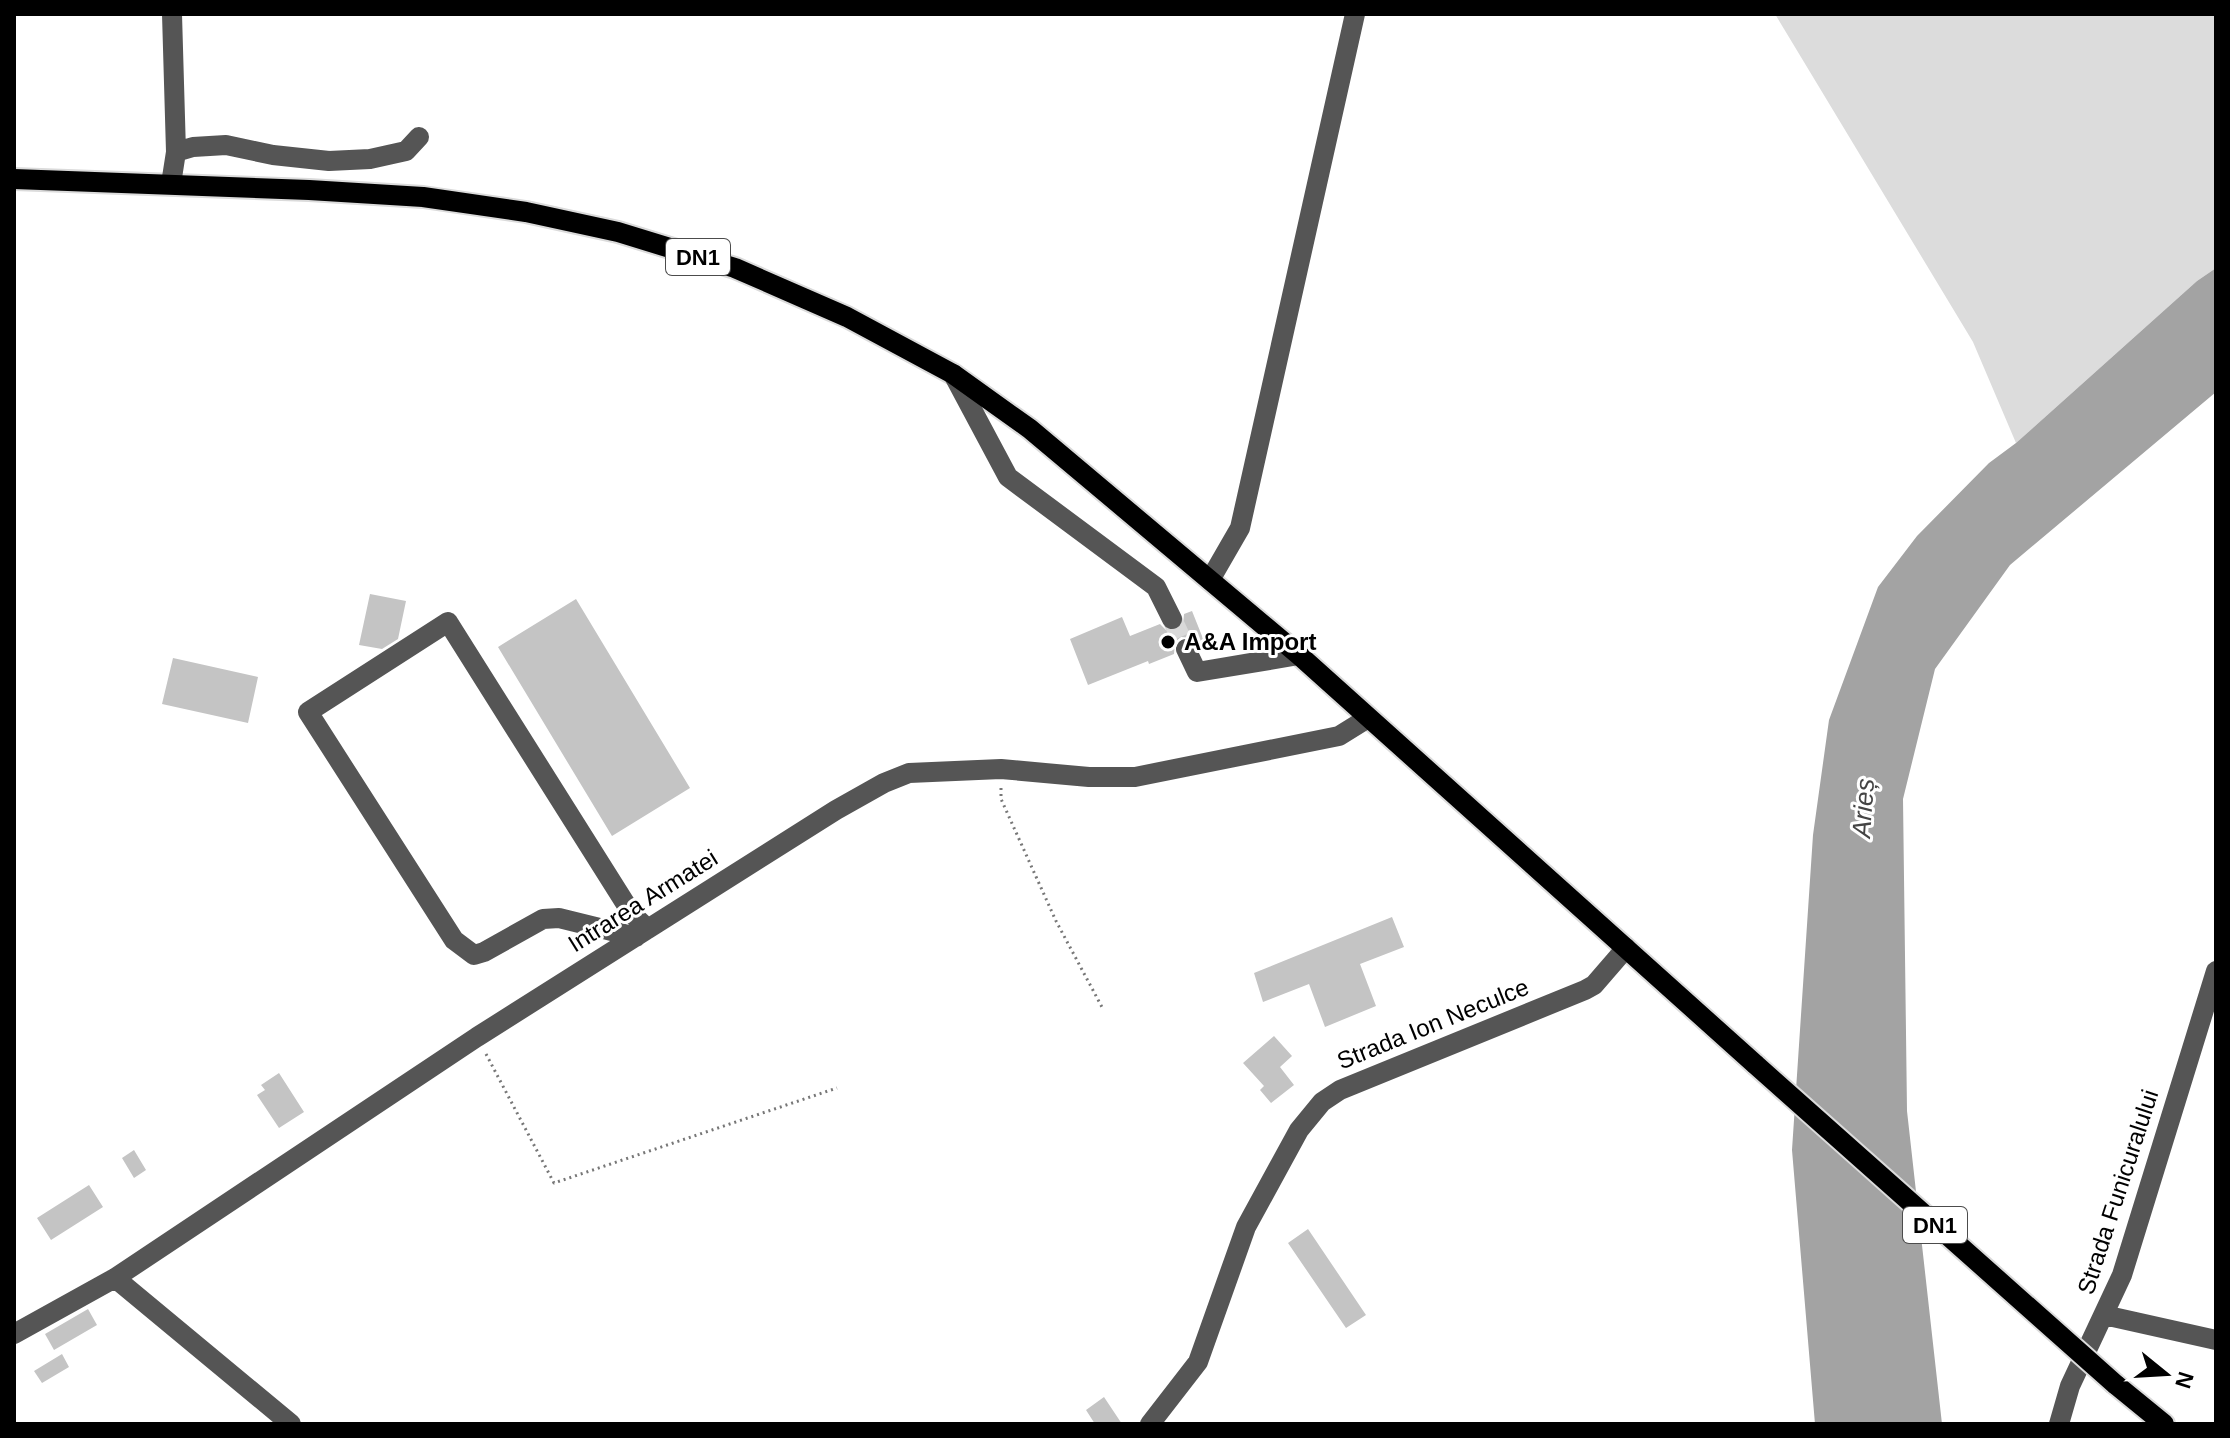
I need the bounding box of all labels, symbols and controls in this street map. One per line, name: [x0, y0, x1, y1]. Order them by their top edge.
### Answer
road number: DN1: [666, 239, 730, 275]
place label: A&A Import: [1184, 628, 1316, 655]
marker: A&A Import: [1159, 633, 1177, 651]
water label: Arieș: [1846, 777, 1880, 841]
street label: Intrarea Armatei: [563, 844, 722, 957]
street label: Strada Ion Neculce: [1333, 973, 1533, 1074]
street label: Strada Funicuralului: [2072, 1086, 2163, 1298]
road number: DN1: [1903, 1207, 1967, 1243]
north arrow: [2126, 1334, 2206, 1414]
text: N: [2170, 1369, 2199, 1391]

